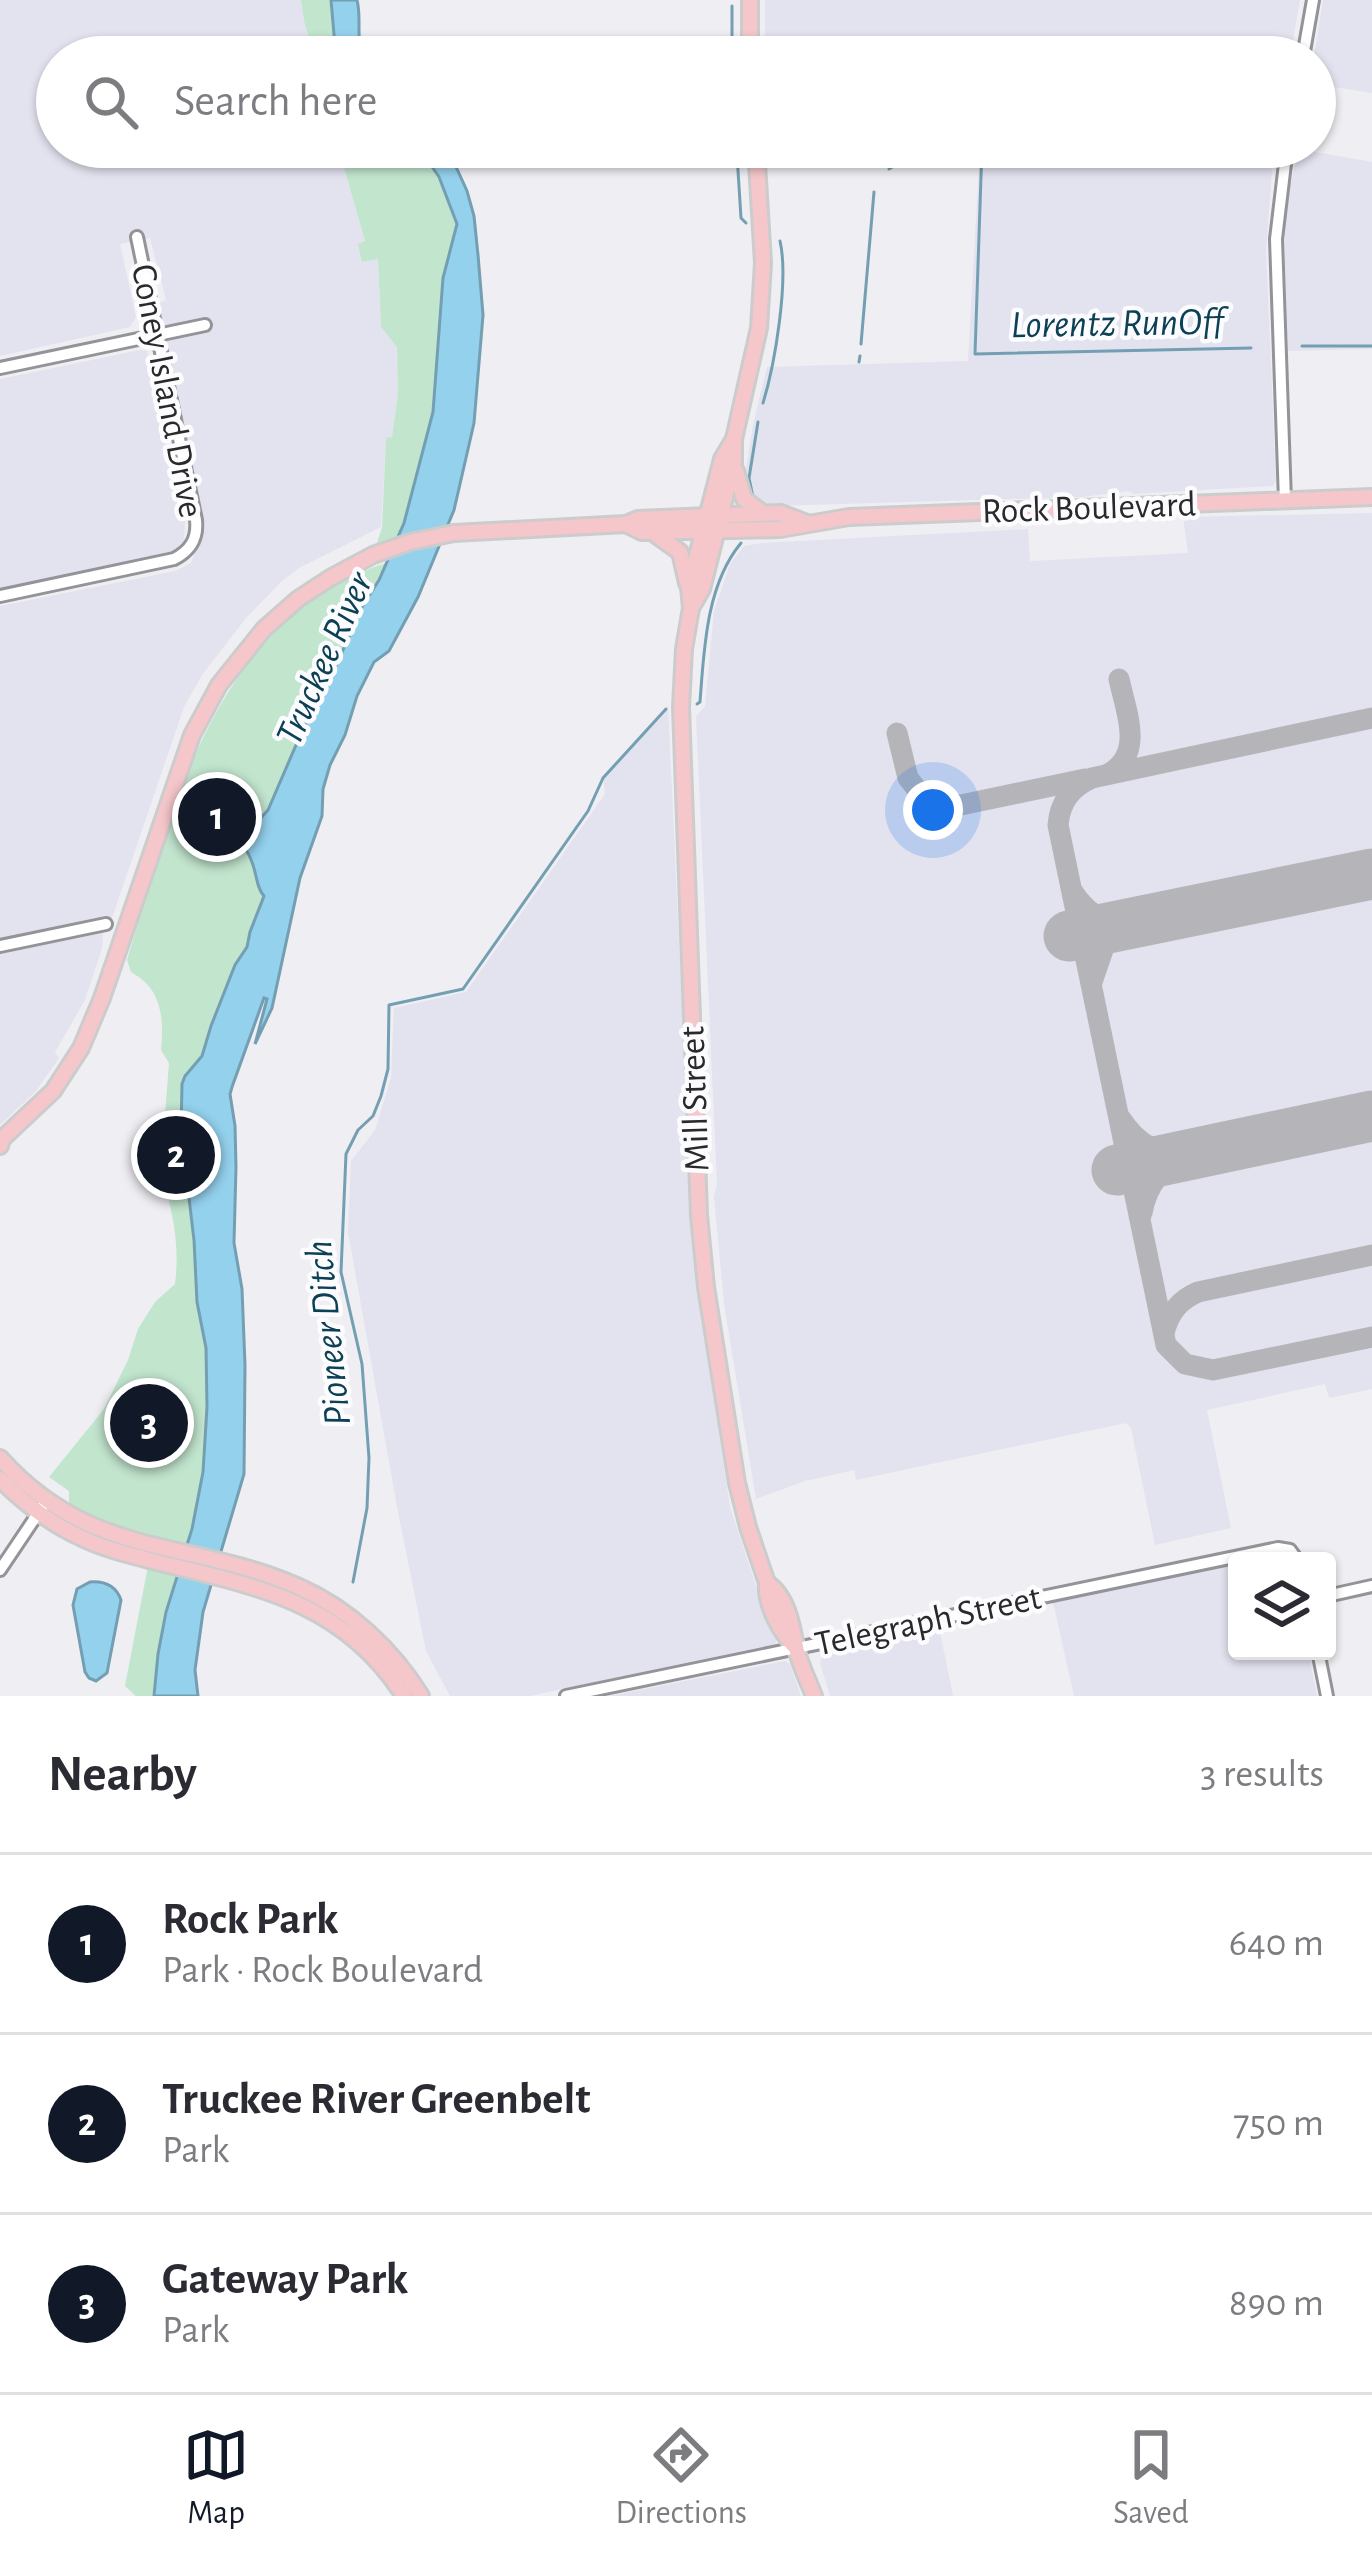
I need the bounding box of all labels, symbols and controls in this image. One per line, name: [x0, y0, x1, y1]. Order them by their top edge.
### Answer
search box: [36, 36, 1336, 168]
icon: search: [78, 69, 144, 135]
text: Search here: [174, 79, 377, 124]
street label: Coney Island Drive: [125, 261, 209, 521]
water label: Lorentz RunOff: [1010, 303, 1230, 345]
street label: Rock Boulevard: [981, 486, 1197, 530]
water label: Truckee River: [270, 566, 381, 751]
pin: 1: [178, 772, 256, 862]
your location: [903, 780, 963, 840]
street label: Mill Street: [674, 1025, 716, 1172]
pin: 2: [137, 1110, 215, 1200]
water label: Pioneer Ditch: [300, 1238, 358, 1428]
pin: 3: [110, 1378, 188, 1468]
map controls: [1228, 1552, 1336, 1660]
button: layers: [1228, 1552, 1336, 1660]
street label: Telegraph Street: [812, 1579, 1045, 1663]
text: Nearby: [48, 1749, 197, 1800]
text: 3 results: [1200, 1755, 1324, 1794]
text: Rock Park: [162, 1897, 338, 1942]
text: 1: [80, 1924, 94, 1963]
text: 640 m: [1229, 1924, 1324, 1963]
text: Park · Rock Boulevard: [162, 1951, 483, 1990]
text: Truckee River Greenbelt: [162, 2077, 590, 2122]
text: 2: [78, 2104, 96, 2143]
text: 750 m: [1233, 2104, 1324, 2143]
text: Park: [162, 2131, 229, 2170]
text: Gateway Park: [162, 2257, 408, 2302]
text: 3: [79, 2284, 95, 2323]
text: 890 m: [1229, 2284, 1324, 2323]
text: Park: [162, 2311, 229, 2350]
tab: Map: [183, 2422, 249, 2534]
tab: Directions: [615, 2422, 747, 2534]
tab: Saved: [1113, 2422, 1189, 2534]

